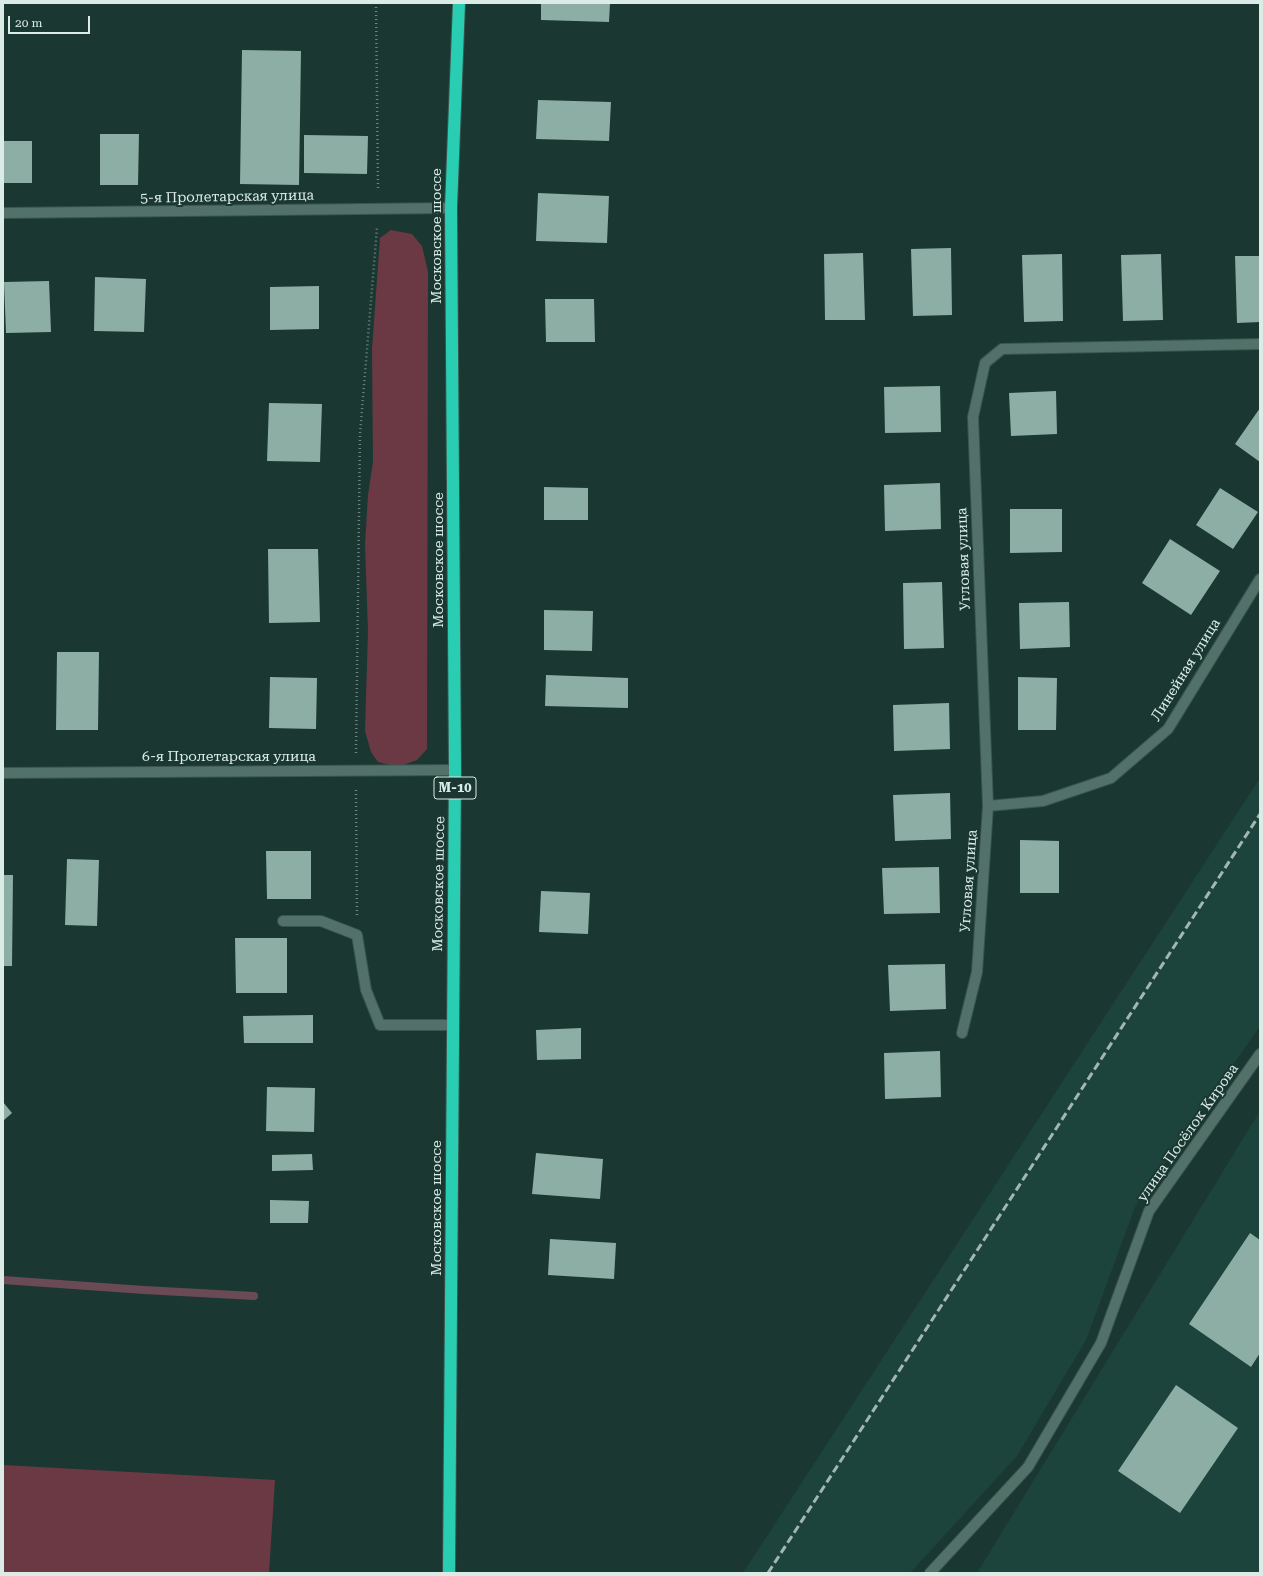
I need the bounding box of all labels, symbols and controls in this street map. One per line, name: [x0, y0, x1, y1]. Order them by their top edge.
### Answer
scale bar: [10, 8, 92, 34]
text: 20 m: [15, 16, 42, 30]
street label: Московское шоссе: [429, 168, 445, 304]
street label: 5-я Пролетарская улица: [140, 187, 314, 207]
street label: Московское шоссе: [431, 492, 447, 628]
street label: Угловая улица: [954, 507, 974, 611]
street label: Линейная улица: [1148, 616, 1224, 724]
street label: 6-я Пролетарская улица: [142, 749, 316, 765]
road number: М-10: [434, 777, 476, 799]
street label: Московское шоссе: [429, 816, 449, 952]
street label: Угловая улица: [957, 829, 981, 933]
street label: улица Посёлок Кирова: [1134, 1061, 1242, 1205]
street label: Московское шоссе: [429, 1140, 445, 1276]

